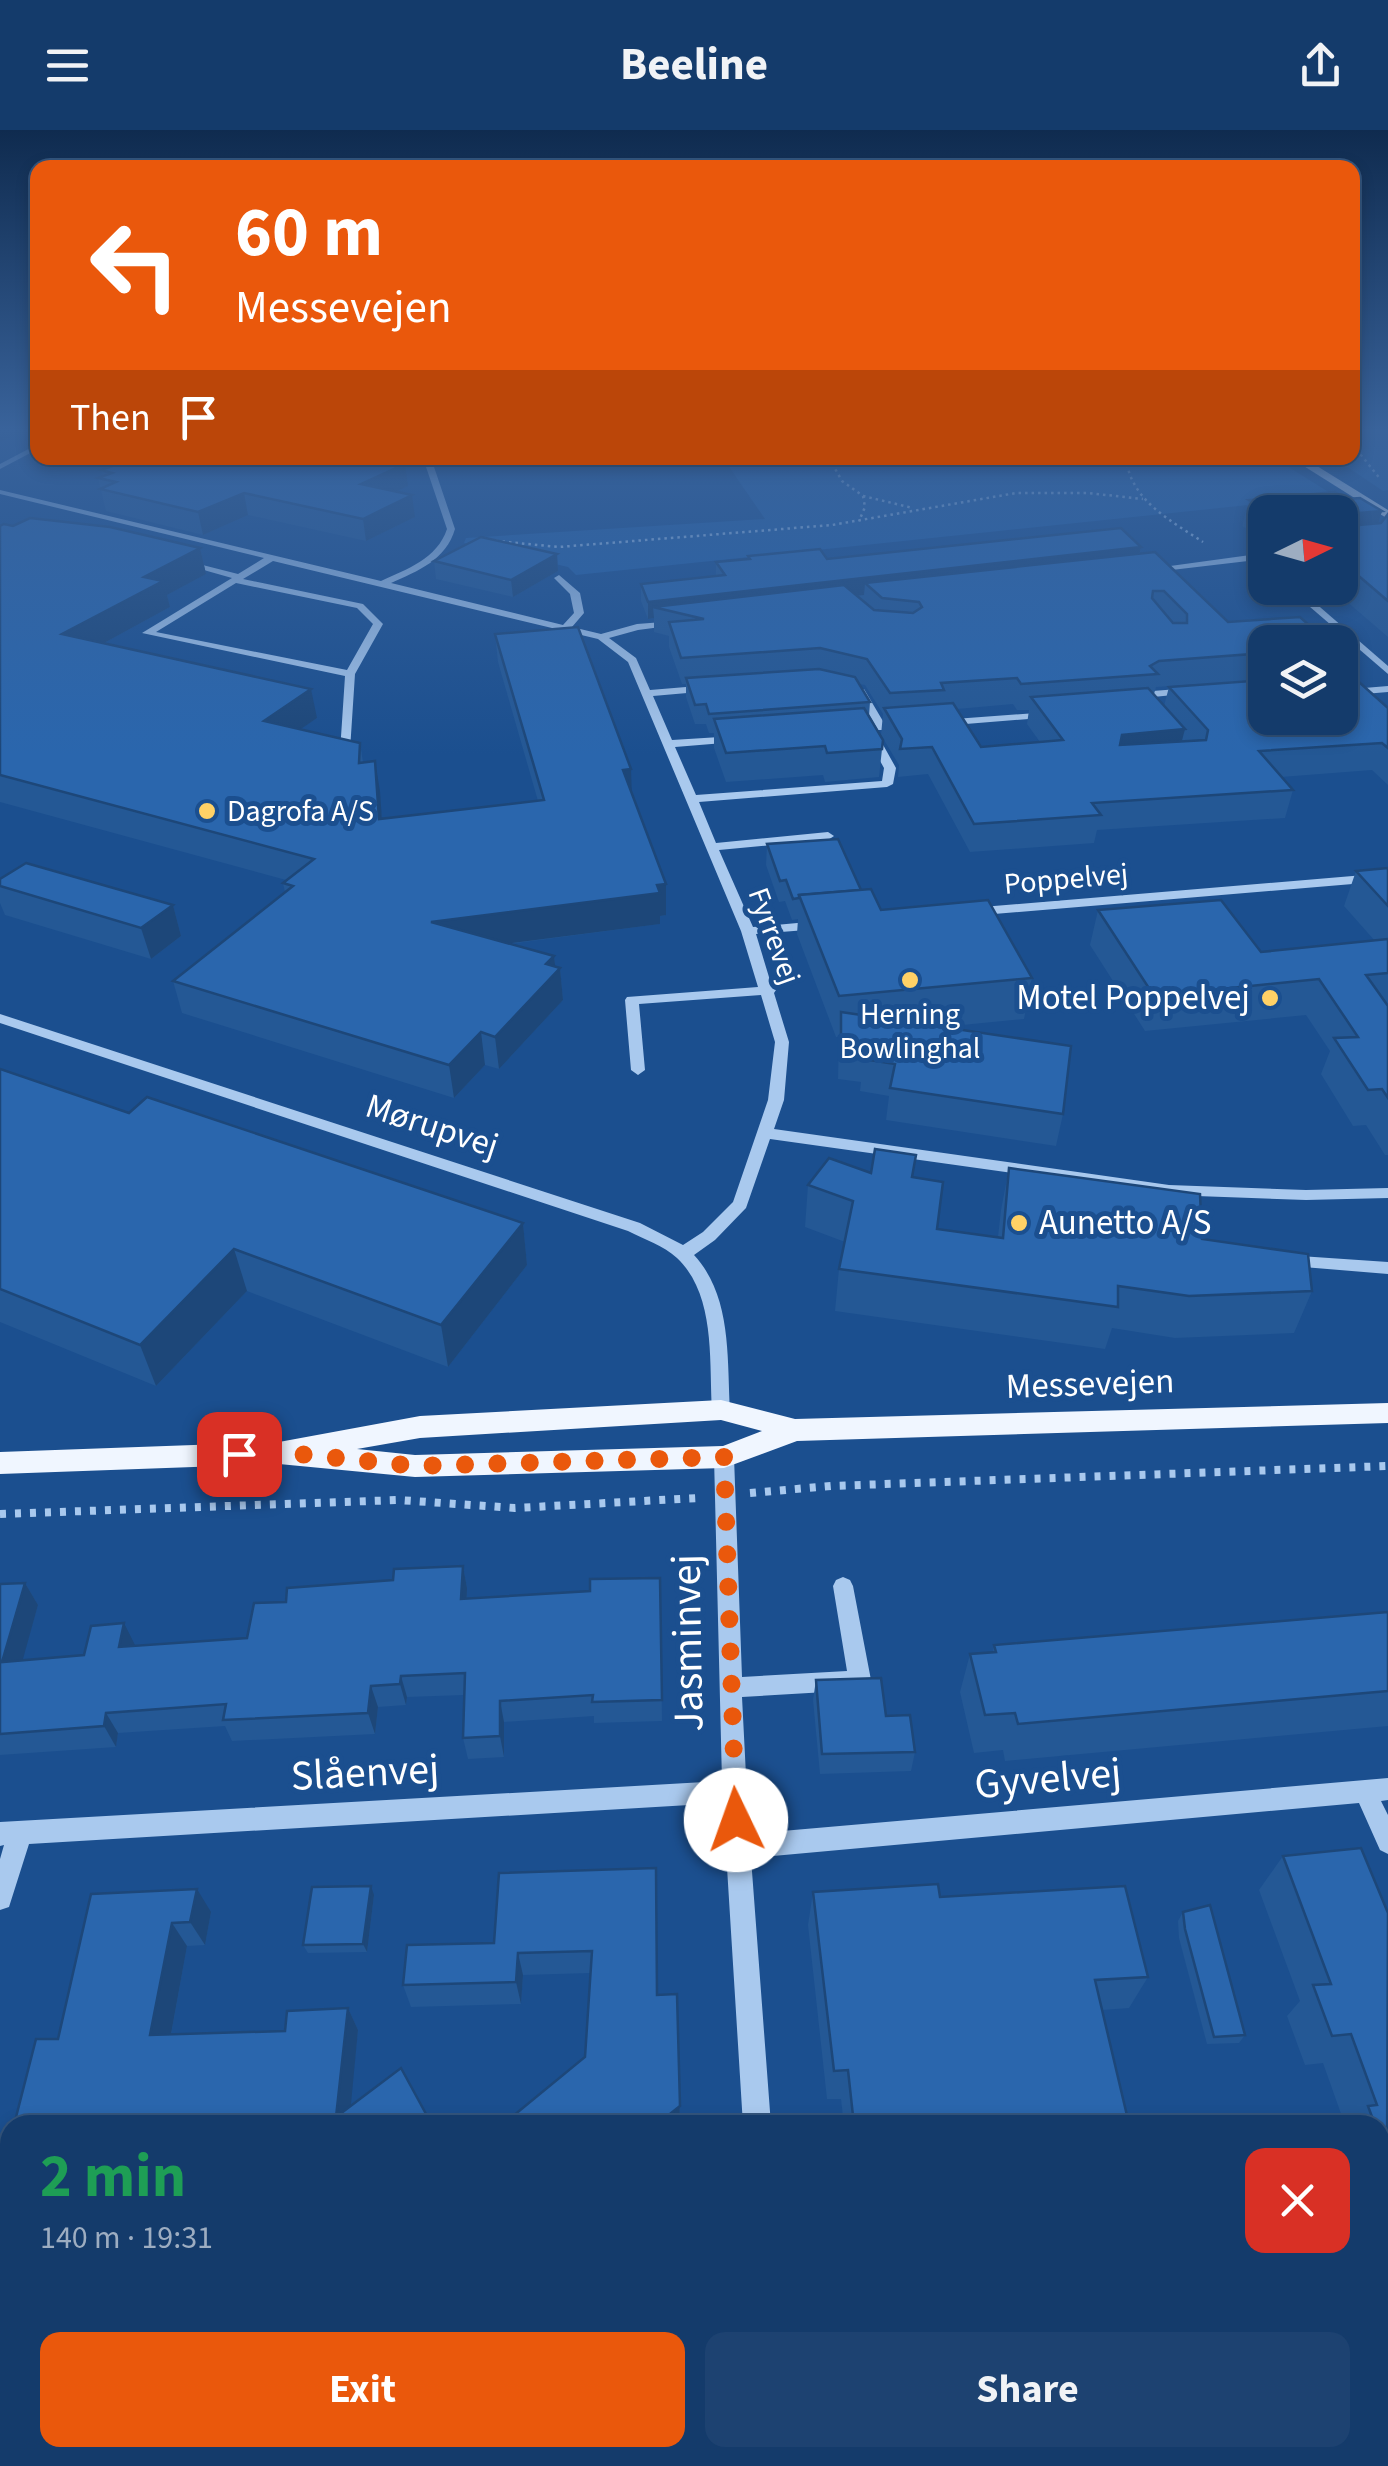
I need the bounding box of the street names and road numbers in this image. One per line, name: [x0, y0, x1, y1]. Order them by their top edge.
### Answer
street label: Poppelvej: [1002, 852, 1130, 906]
street label: Fyrrevej: [737, 882, 811, 990]
street label: Mørupvej: [359, 1081, 505, 1171]
street label: Messevejen: [1005, 1356, 1175, 1412]
street label: Jasminvej: [656, 1554, 720, 1732]
street label: Slåenvej: [289, 1739, 441, 1807]
street label: Gyvelvej: [972, 1743, 1124, 1815]

